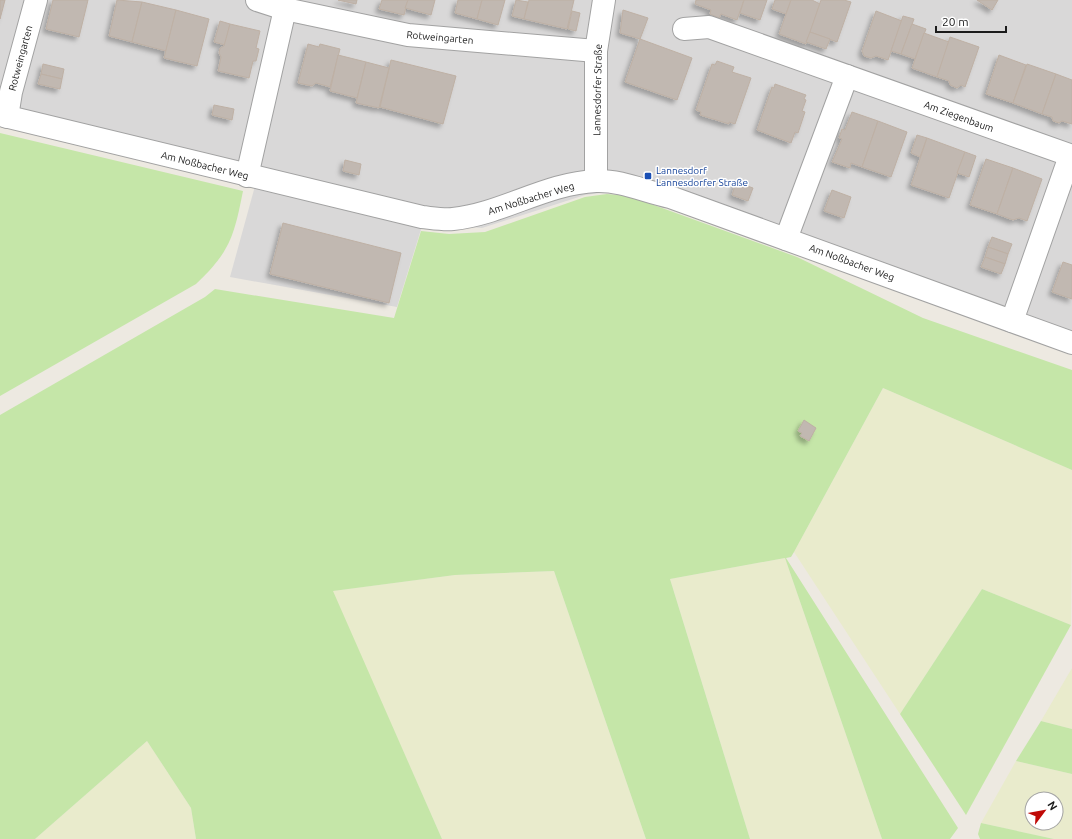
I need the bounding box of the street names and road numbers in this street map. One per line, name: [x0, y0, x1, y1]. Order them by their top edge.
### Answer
street label: Rotweingarten: [6, 24, 34, 92]
street label: Rotweingarten: [406, 29, 474, 46]
street label: Lannesdorfer Straße: [591, 44, 604, 136]
street label: Am Ziegenbaum: [922, 99, 995, 134]
street label: Am Noßbacher Weg: [160, 149, 250, 182]
street label: Am Noßbacher Weg: [487, 180, 576, 217]
street label: Am Noßbacher Weg: [808, 242, 896, 283]

